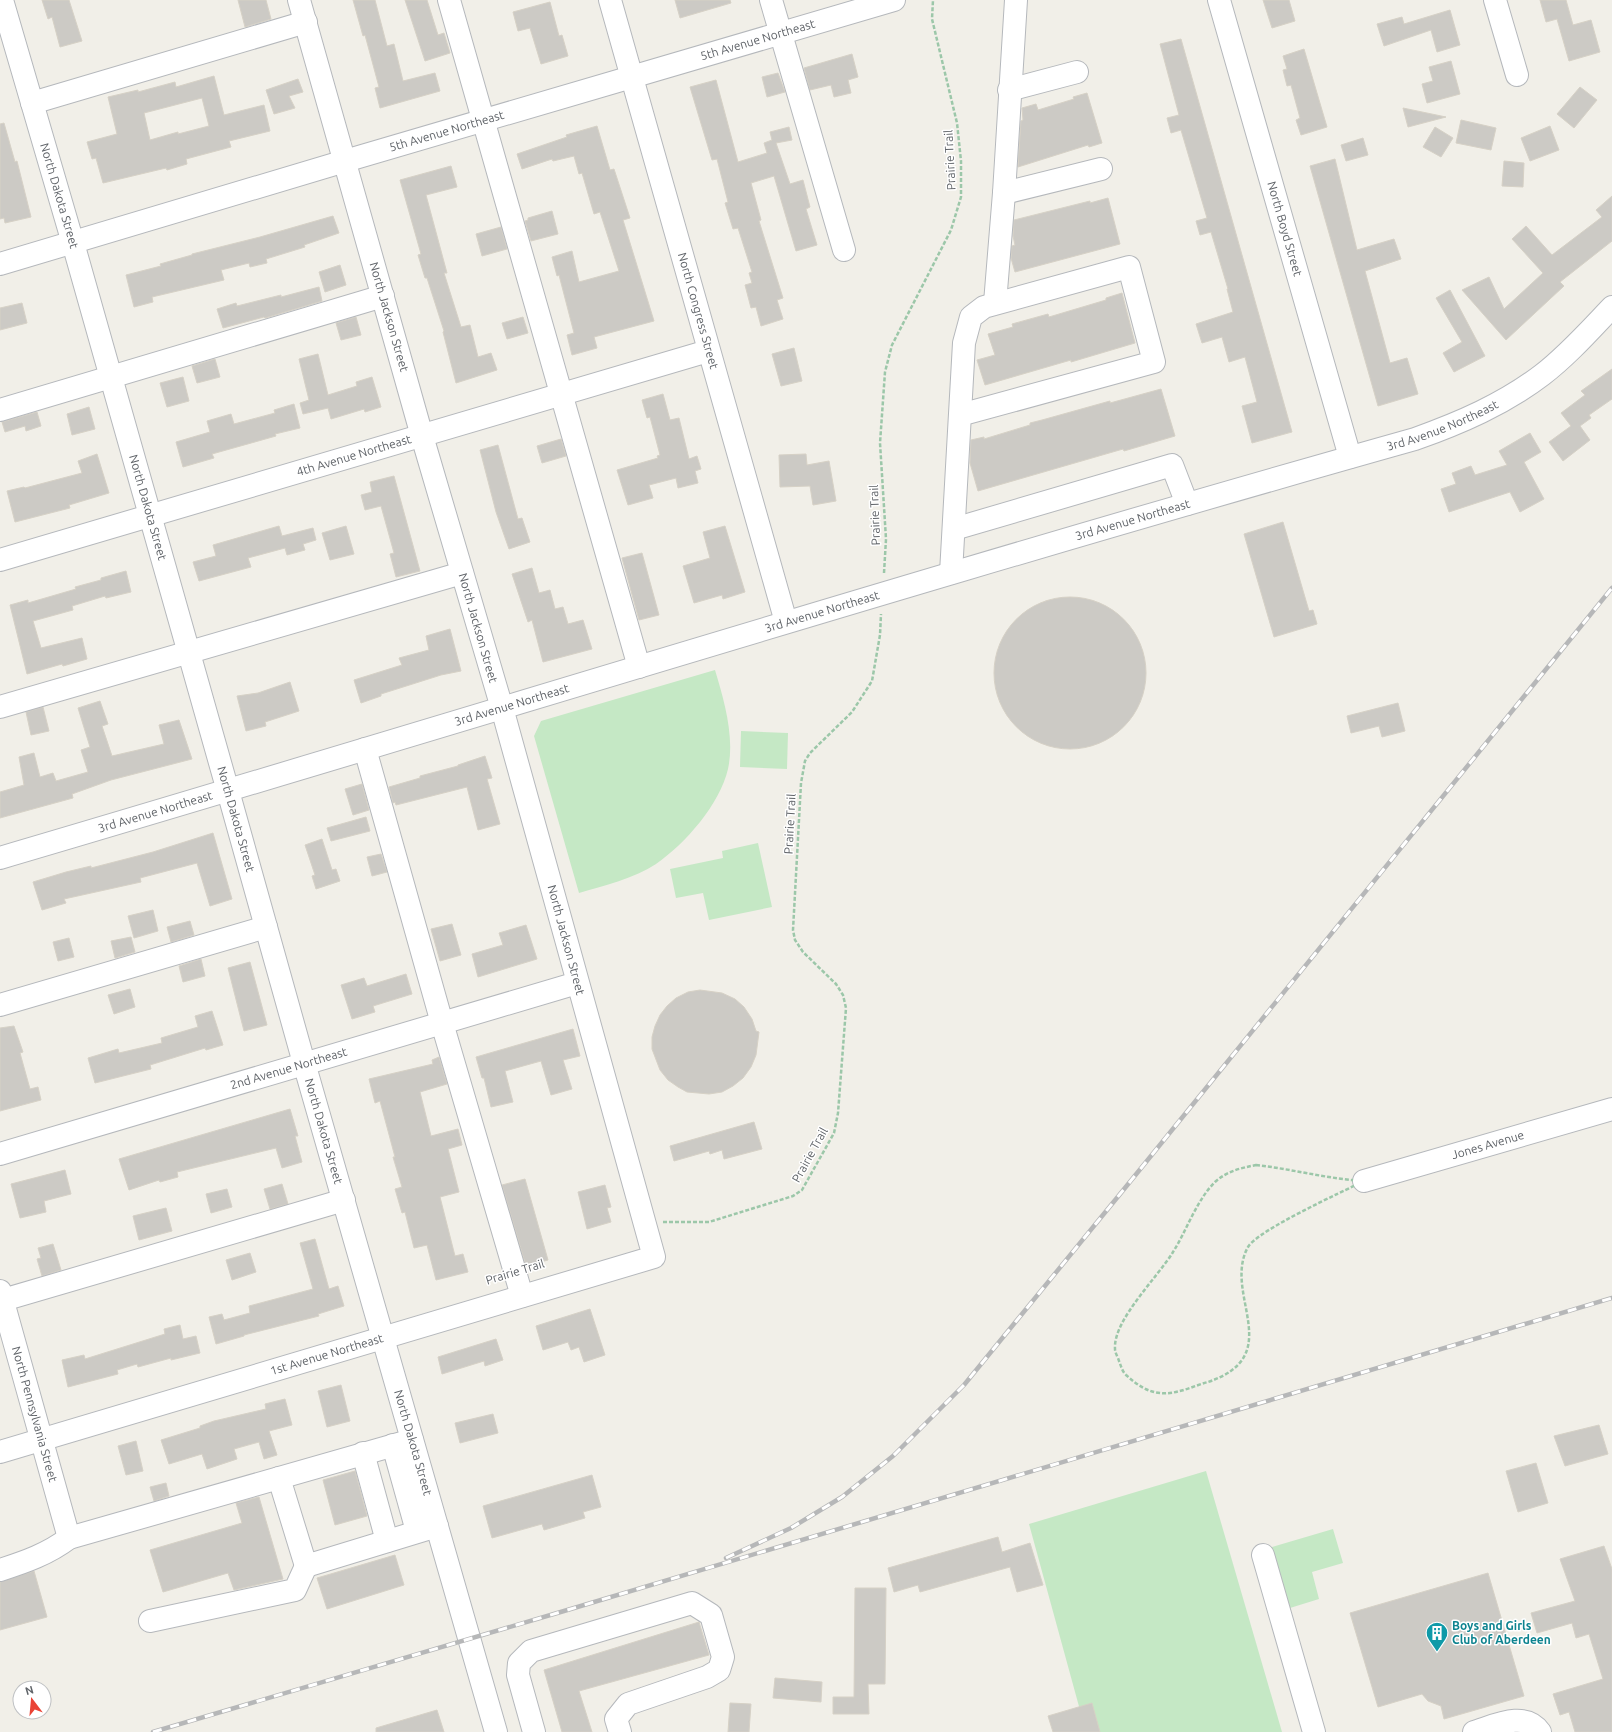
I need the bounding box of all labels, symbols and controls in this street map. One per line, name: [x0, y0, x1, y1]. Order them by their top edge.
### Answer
street label: 5th Avenue Northeast: [699, 16, 817, 62]
street label: 5th Avenue Northeast: [388, 108, 506, 154]
street label: Prairie Trail: [941, 129, 958, 191]
street label: North Dakota Street: [38, 141, 81, 250]
street label: North Boyd Street: [1265, 180, 1305, 278]
street label: North Congress Street: [676, 251, 721, 371]
street label: North Jackson Street: [368, 261, 411, 373]
street label: 3rd Avenue Northeast: [1385, 397, 1500, 453]
street label: 4th Avenue Northeast: [295, 432, 413, 478]
street label: North Dakota Street: [127, 453, 169, 562]
street label: Prairie Trail: [867, 484, 882, 546]
street label: 3rd Avenue Northeast: [1074, 497, 1192, 542]
street label: North Jackson Street: [457, 572, 500, 684]
street label: 3rd Avenue Northeast: [763, 588, 881, 635]
street label: 3rd Avenue Northeast: [453, 681, 571, 728]
street label: North Dakota Street: [215, 765, 257, 874]
street label: 3rd Avenue Northeast: [96, 788, 214, 835]
street label: Prairie Trail: [781, 793, 798, 855]
street label: North Jackson Street: [546, 883, 588, 997]
street label: 2nd Avenue Northeast: [229, 1044, 349, 1091]
street label: North Dakota Street: [303, 1077, 345, 1186]
street label: Prairie Trail: [789, 1125, 830, 1184]
street label: Jones Avenue: [1450, 1128, 1526, 1161]
street label: Prairie Trail: [484, 1256, 546, 1287]
street label: 1st Avenue Northeast: [269, 1331, 385, 1377]
street label: North Pennsylvania Street: [10, 1345, 60, 1484]
street label: North Dakota Street: [392, 1388, 435, 1497]
place label: Boys and Girls Club of Aberdeen: [1452, 1619, 1551, 1646]
building icon: Boys and Girls Club of Aberdeen: [1424, 1620, 1450, 1653]
north arrow: [12, 1680, 52, 1720]
text: N: [24, 1683, 35, 1697]

